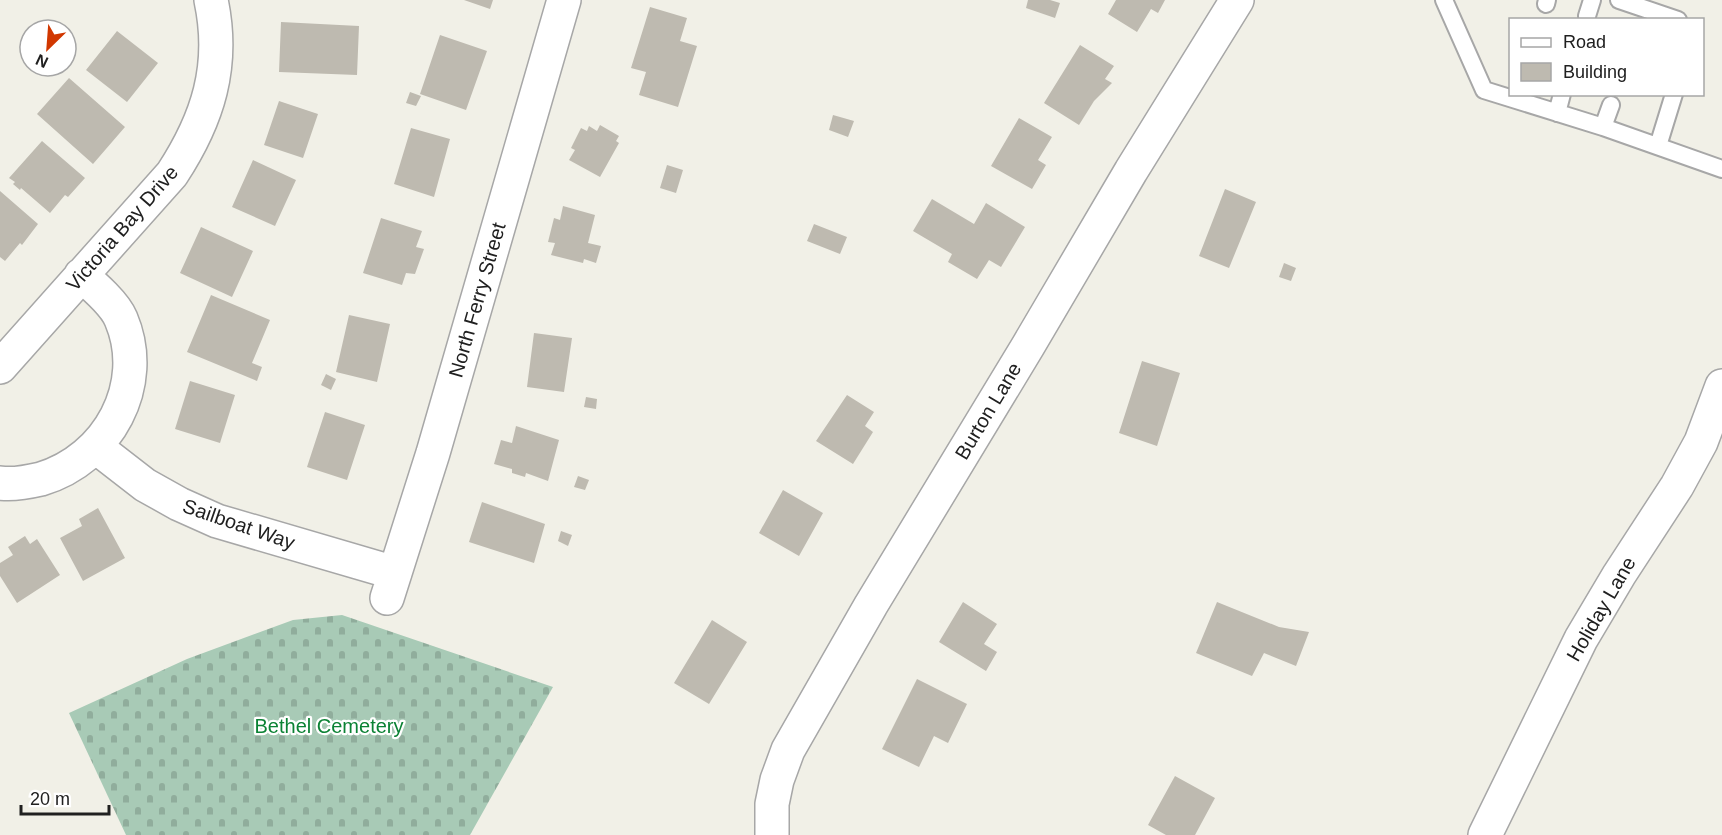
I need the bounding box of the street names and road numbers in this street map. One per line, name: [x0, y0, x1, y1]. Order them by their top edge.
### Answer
street label: Victoria Bay Drive: [62, 161, 182, 295]
street label: North Ferry Street: [444, 220, 510, 380]
street label: Burton Lane: [951, 359, 1025, 463]
street label: Sailboat Way: [180, 495, 298, 553]
street label: Holiday Lane: [1562, 553, 1640, 665]

